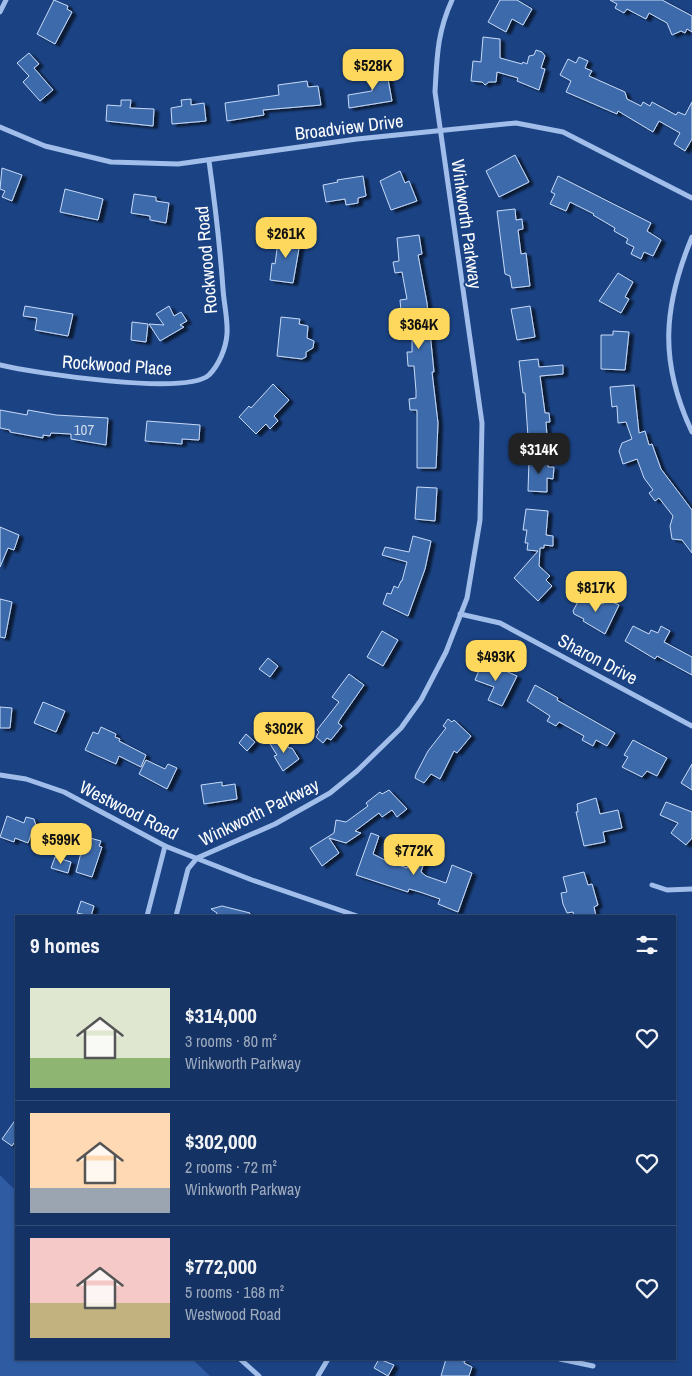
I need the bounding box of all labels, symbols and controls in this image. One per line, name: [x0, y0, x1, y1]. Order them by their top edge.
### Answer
pin: $528K: [338, 48, 408, 91]
text: $528K: [354, 54, 392, 76]
street label: Broadview Drive: [293, 108, 405, 146]
street label: Winkworth Parkway: [446, 158, 489, 291]
street label: Rockwood Road: [189, 205, 223, 315]
pin: $261K: [251, 216, 321, 259]
text: $261K: [267, 222, 305, 244]
pin: $364K: [384, 308, 454, 350]
text: $364K: [400, 313, 438, 335]
street label: Rockwood Place: [61, 349, 173, 381]
house number: 107: [74, 419, 94, 440]
pin: $314K: [504, 432, 574, 475]
text: $314K: [520, 438, 558, 460]
pin: $817K: [561, 570, 631, 613]
text: $817K: [577, 576, 615, 598]
street label: Sharon Drive: [554, 628, 642, 690]
pin: $493K: [461, 640, 531, 682]
text: $493K: [477, 645, 515, 667]
pin: $302K: [249, 712, 319, 754]
text: $302K: [265, 717, 303, 739]
street label: Winkworth Parkway: [195, 772, 324, 852]
street label: Westwood Road: [75, 774, 183, 846]
pin: $599K: [26, 822, 96, 865]
text: $599K: [42, 828, 80, 850]
pin: $772K: [379, 834, 449, 876]
text: $772K: [395, 839, 433, 861]
text: 9 homes: [30, 931, 100, 960]
icon: filters: [633, 931, 661, 959]
text: $314,000: [185, 1001, 257, 1030]
icon: home: [70, 1008, 130, 1068]
icon: heart: [633, 1024, 661, 1052]
text: 3 rooms · 80 m²: [185, 1030, 277, 1052]
text: Winkworth Parkway: [185, 1052, 301, 1074]
text: $302,000: [185, 1127, 257, 1156]
icon: home: [70, 1133, 130, 1193]
icon: heart: [633, 1149, 661, 1177]
text: 2 rooms · 72 m²: [185, 1156, 277, 1178]
text: Winkworth Parkway: [185, 1178, 301, 1200]
text: $772,000: [185, 1252, 257, 1281]
icon: home: [70, 1258, 130, 1318]
icon: heart: [633, 1274, 661, 1302]
text: 5 rooms · 168 m²: [185, 1281, 284, 1303]
text: Westwood Road: [185, 1303, 281, 1325]

